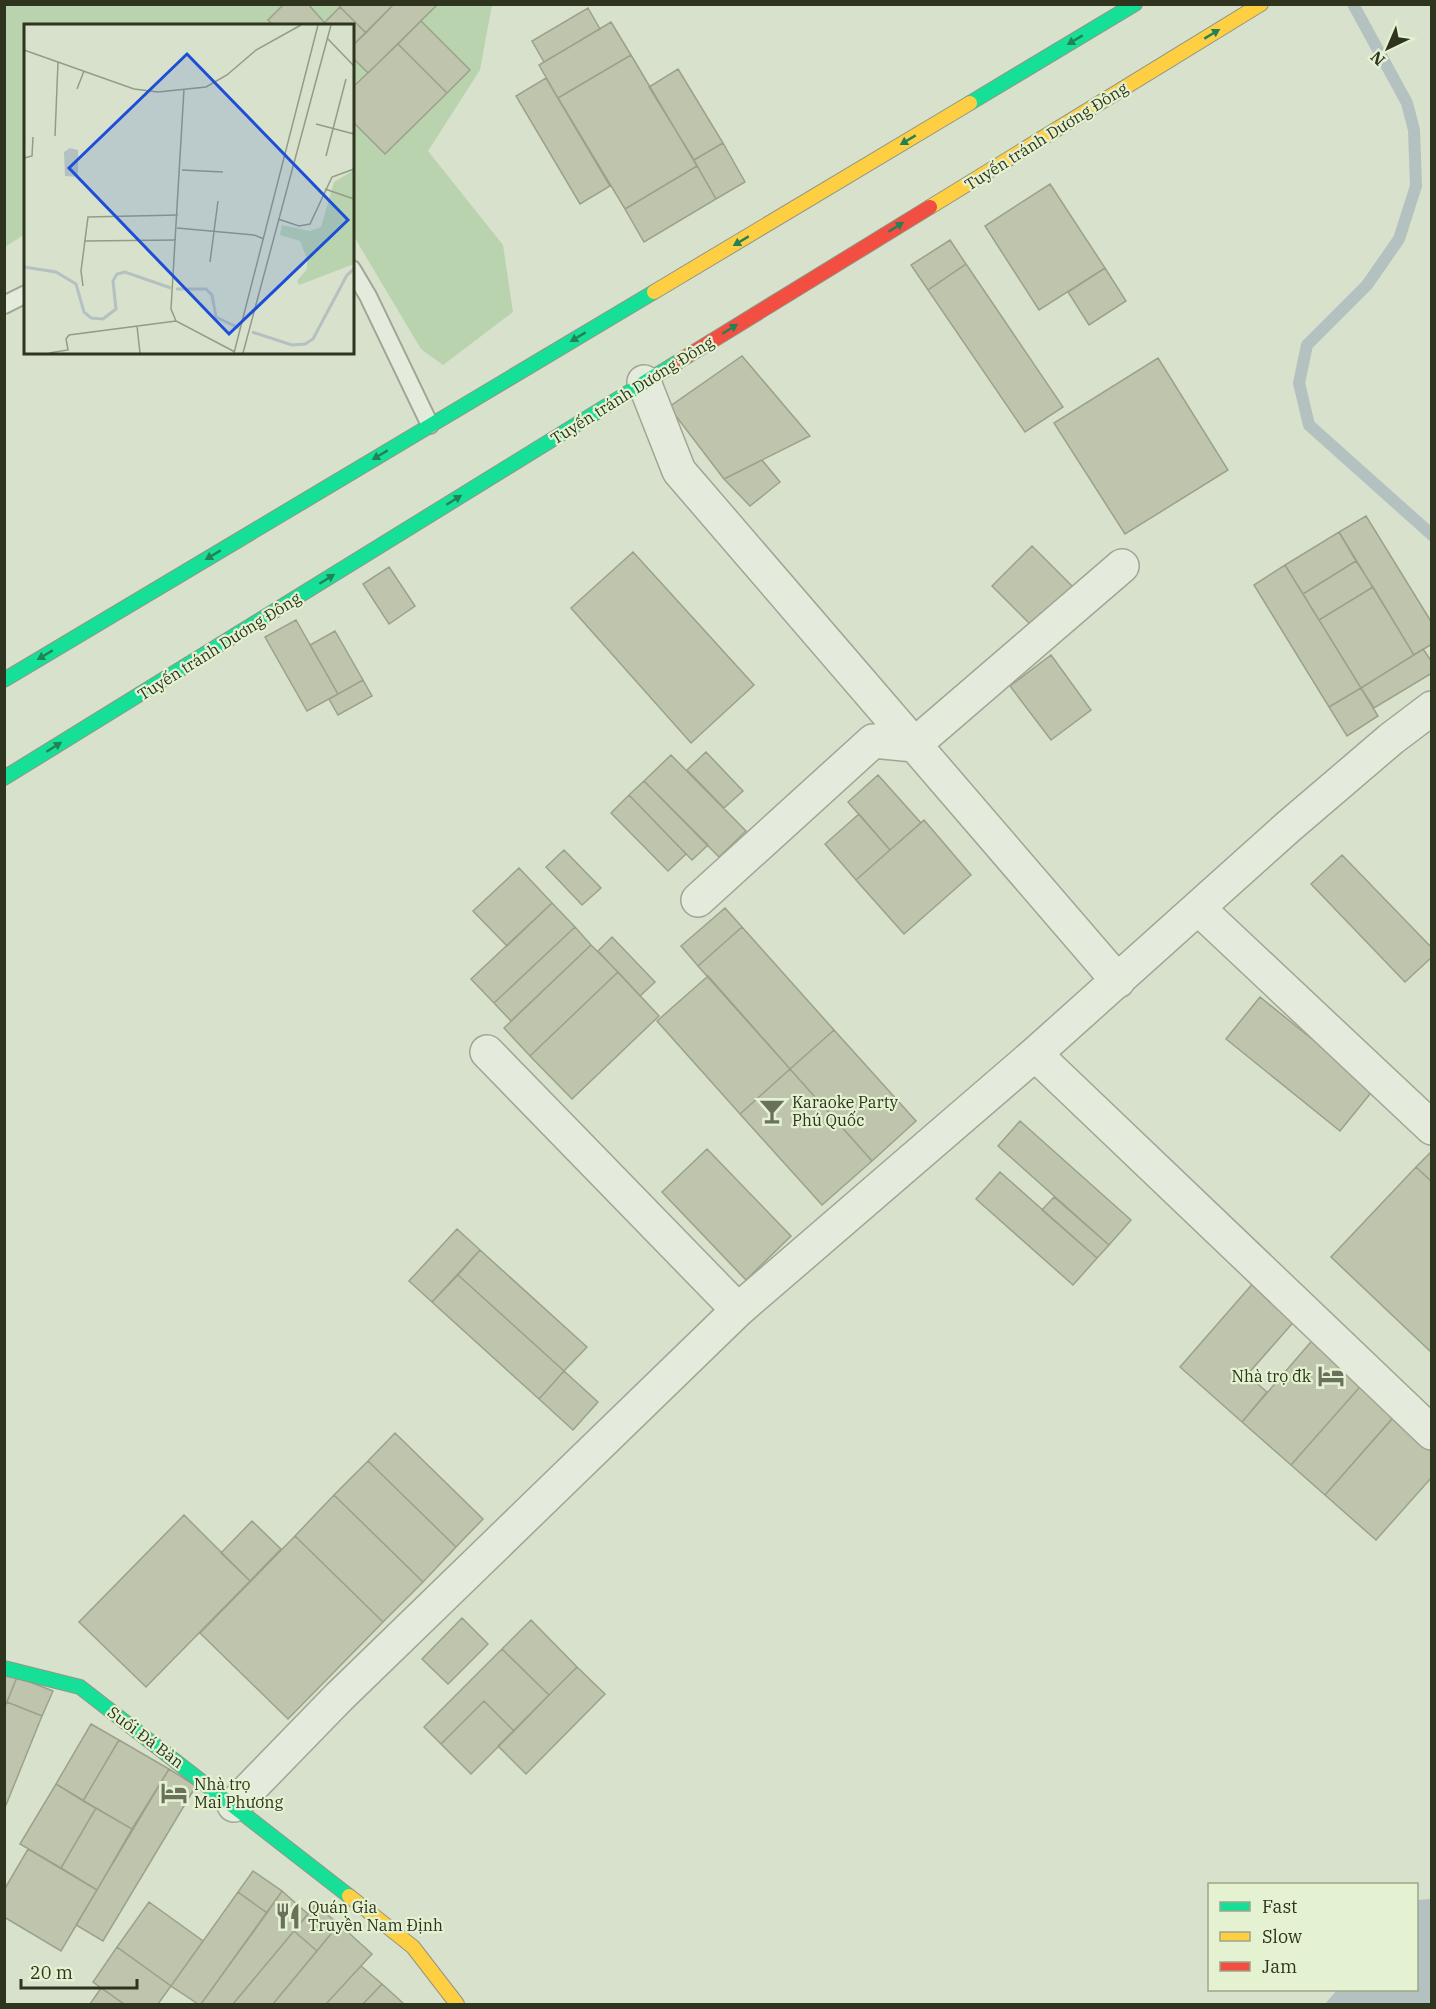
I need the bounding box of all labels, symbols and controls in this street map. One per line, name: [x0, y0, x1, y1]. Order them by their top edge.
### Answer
north arrow: [1358, 18, 1418, 78]
inset map: [24, 24, 354, 354]
one-way arrow: [1204, 29, 1220, 40]
one-way arrow: [1067, 35, 1083, 46]
text: N: [1366, 47, 1389, 70]
street label: Tuyến tránh Dương Đông: [961, 77, 1131, 194]
one-way arrow: [900, 135, 916, 146]
one-way arrow: [888, 222, 904, 233]
one-way arrow: [733, 235, 749, 246]
one-way arrow: [722, 324, 738, 335]
street label: Tuyến tránh Dương Đông: [547, 331, 717, 448]
one-way arrow: [570, 332, 586, 343]
one-way arrow: [371, 450, 388, 460]
one-way arrow: [445, 495, 462, 506]
one-way arrow: [205, 550, 221, 561]
one-way arrow: [319, 573, 335, 584]
street label: Tuyến tránh Dương Đông: [134, 587, 304, 704]
one-way arrow: [37, 650, 53, 661]
one-way arrow: [46, 742, 62, 753]
place label: Karaoke Party Phú Quốc: [792, 1092, 898, 1130]
bar icon: Karaoke Party Phú Quốc: [757, 1096, 787, 1126]
hotel icon: Nhà trọ đk: [1316, 1361, 1346, 1391]
place label: Nhà trọ đk: [1232, 1366, 1312, 1386]
street label: Suối Đá Bàn: [104, 1702, 188, 1772]
place label: Nhà trọ Mai Phương: [194, 1774, 284, 1812]
hotel icon: Nhà trọ Mai Phương: [159, 1778, 189, 1808]
legend: [1208, 1883, 1418, 1991]
text: Fast: [1262, 1895, 1297, 1918]
place label: Quán Gia Truyền Nam Định: [308, 1897, 443, 1935]
restaurant icon: Quán Gia Truyền Nam Định: [273, 1901, 303, 1931]
text: Slow: [1262, 1925, 1302, 1948]
scale bar: [21, 1952, 136, 1990]
text: Jam: [1262, 1955, 1297, 1978]
text: 20 m: [30, 1961, 73, 1984]

